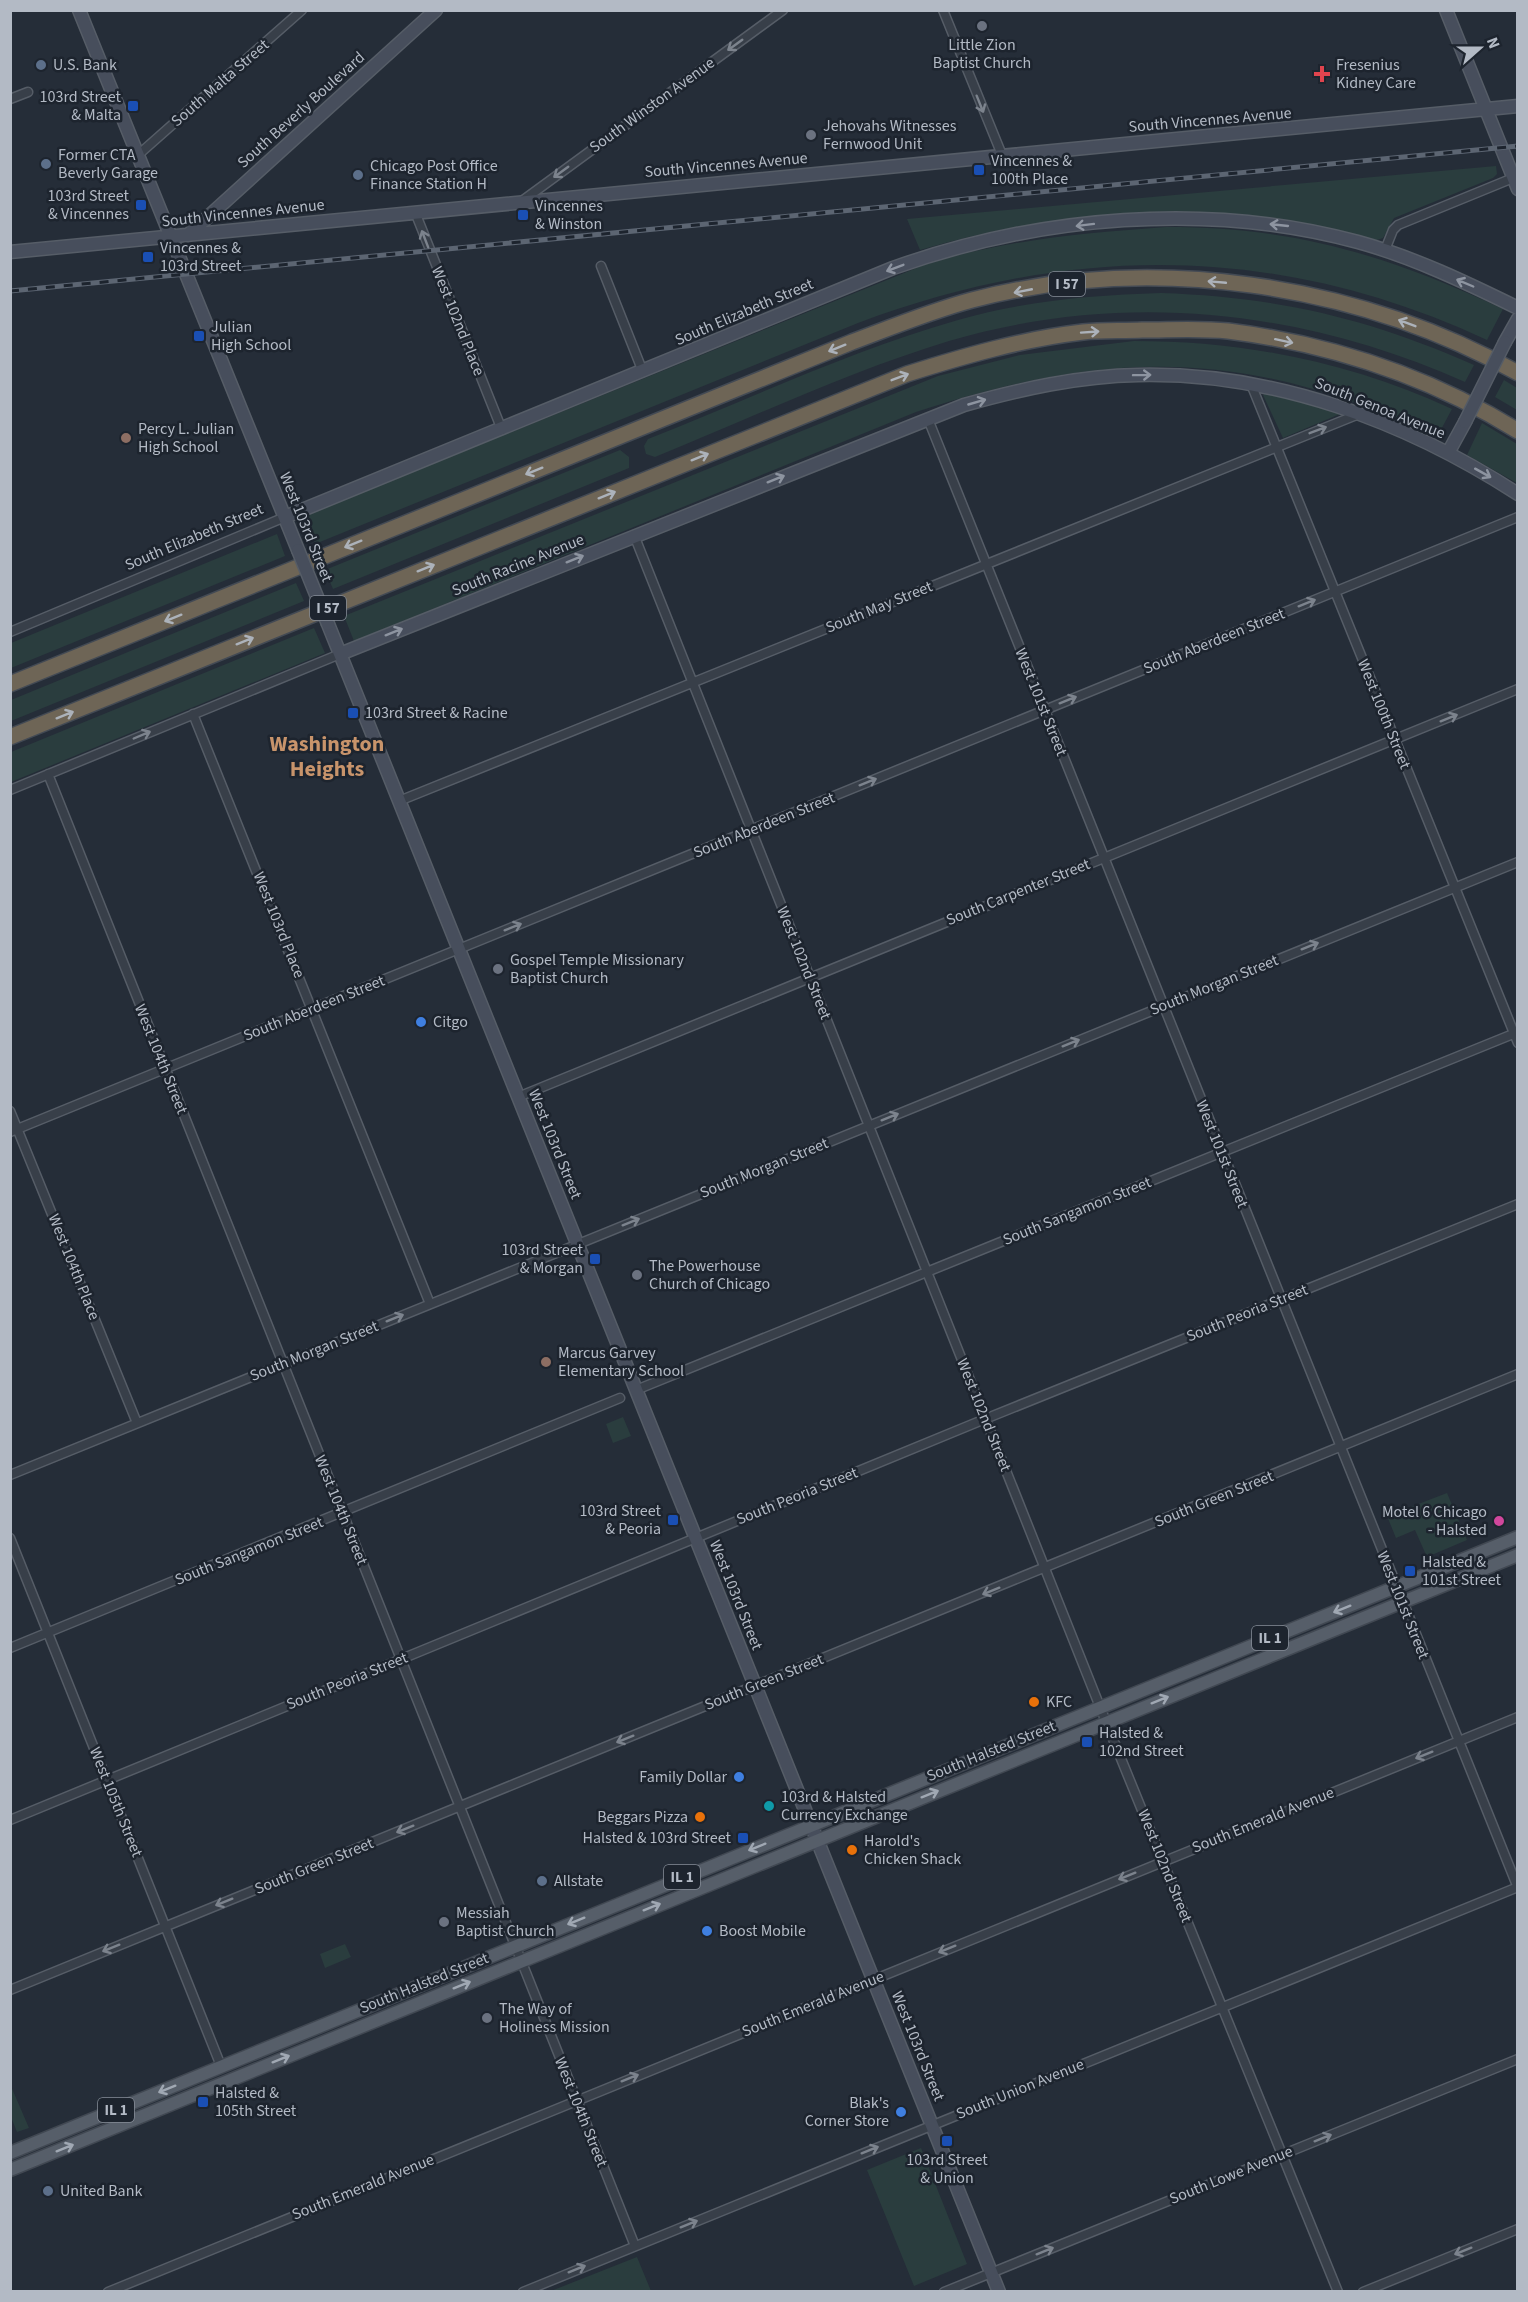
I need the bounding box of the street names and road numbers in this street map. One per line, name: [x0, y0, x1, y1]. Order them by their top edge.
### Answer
street label: South Malta Street: [166, 34, 274, 132]
street label: South Beverly Boulevard: [232, 47, 370, 173]
street label: South Winston Avenue: [585, 52, 719, 158]
street label: South Vincennes Avenue: [1127, 102, 1293, 138]
street label: South Vincennes Avenue: [643, 147, 809, 183]
street label: South Vincennes Avenue: [160, 193, 326, 232]
street label: West 102nd Place: [426, 263, 490, 379]
road number: I 57: [1049, 272, 1085, 296]
street label: South Elizabeth Street: [671, 273, 817, 351]
street label: South Genoa Avenue: [1312, 372, 1449, 444]
street label: West 103rd Street: [274, 469, 338, 586]
street label: South Elizabeth Street: [121, 498, 267, 576]
street label: South Racine Avenue: [449, 528, 587, 602]
street label: South May Street: [822, 575, 936, 638]
road number: I 57: [310, 596, 346, 620]
street label: South Aberdeen Street: [1140, 602, 1289, 679]
street label: West 101st Street: [1009, 645, 1073, 760]
street label: West 100th Street: [1352, 656, 1416, 773]
street label: South Aberdeen Street: [690, 786, 839, 863]
street label: South Carpenter Street: [943, 853, 1094, 931]
street label: West 103rd Place: [248, 869, 310, 982]
street label: West 102nd Street: [771, 903, 837, 1023]
street label: South Morgan Street: [1146, 949, 1282, 1021]
street label: South Aberdeen Street: [240, 969, 389, 1046]
street label: West 104th Street: [129, 1001, 193, 1118]
street label: West 103rd Street: [523, 1086, 587, 1203]
street label: West 101st Street: [1190, 1097, 1254, 1212]
street label: South Morgan Street: [696, 1132, 832, 1204]
street label: South Sangamon Street: [999, 1171, 1155, 1251]
street label: West 104th Place: [43, 1211, 105, 1323]
street label: South Peoria Street: [1183, 1278, 1312, 1347]
street label: South Morgan Street: [246, 1315, 382, 1387]
street label: West 102nd Street: [951, 1355, 1017, 1475]
street label: West 104th Street: [309, 1452, 373, 1569]
street label: South Peoria Street: [733, 1461, 862, 1530]
street label: South Green Street: [1151, 1465, 1277, 1533]
street label: South Sangamon Street: [171, 1511, 327, 1591]
street label: West 103rd Street: [704, 1537, 768, 1654]
street label: West 101st Street: [1371, 1548, 1435, 1663]
road number: IL 1: [1252, 1626, 1288, 1650]
street label: South Peoria Street: [283, 1646, 412, 1715]
street label: South Green Street: [701, 1648, 827, 1716]
street label: South Halsted Street: [923, 1715, 1059, 1787]
street label: West 105th Street: [84, 1744, 148, 1861]
street label: South Emerald Avenue: [1189, 1781, 1337, 1859]
street label: West 102nd Street: [1132, 1806, 1198, 1926]
street label: South Green Street: [251, 1832, 377, 1900]
road number: IL 1: [664, 1865, 700, 1889]
street label: South Halsted Street: [356, 1947, 492, 2019]
street label: South Emerald Avenue: [739, 1965, 887, 2043]
street label: West 103rd Street: [886, 1988, 950, 2105]
street label: South Union Avenue: [953, 2053, 1087, 2125]
street label: West 104th Street: [549, 2054, 613, 2171]
road number: IL 1: [98, 2098, 134, 2122]
street label: South Lowe Avenue: [1166, 2140, 1296, 2210]
street label: South Emerald Avenue: [289, 2148, 437, 2226]

